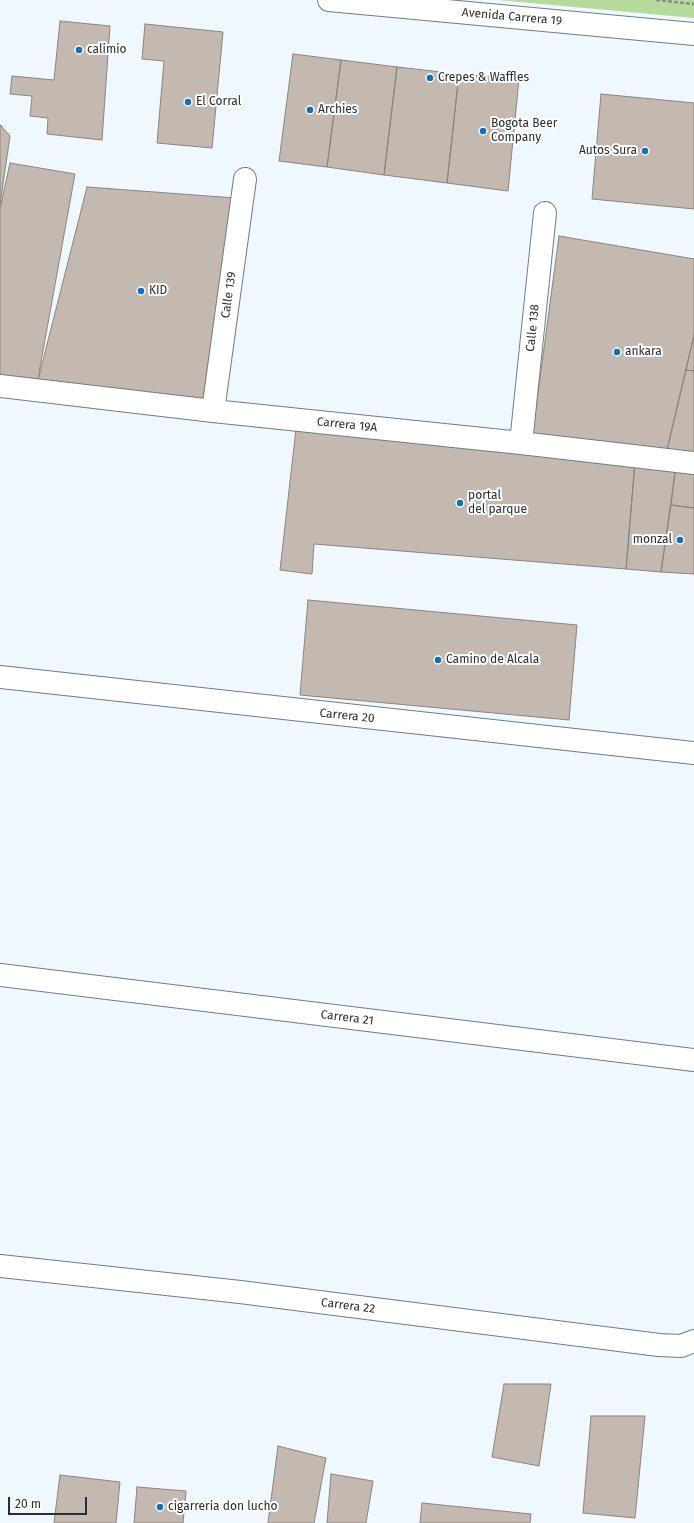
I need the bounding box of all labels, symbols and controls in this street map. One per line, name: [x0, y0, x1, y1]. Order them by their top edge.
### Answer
street label: Avenida Carrera 19: [461, 5, 563, 29]
place label: calimio: [87, 43, 127, 57]
marker: calimio: [74, 45, 84, 55]
place label: Crepes & Waffles: [438, 71, 529, 85]
marker: Crepes & Waffles: [425, 73, 435, 83]
place label: El Corral: [196, 95, 241, 109]
marker: El Corral: [183, 97, 193, 107]
place label: Archies: [318, 103, 357, 117]
marker: Archies: [305, 105, 315, 115]
place label: Bogota Beer Company: [491, 117, 557, 145]
marker: Bogota Beer Company: [478, 126, 488, 136]
place label: Autos Sura: [579, 144, 637, 158]
marker: Autos Sura: [640, 146, 650, 156]
street label: Calle 139: [219, 271, 239, 319]
place label: KID: [149, 284, 167, 298]
marker: KID: [136, 286, 146, 296]
street label: Calle 138: [523, 304, 543, 352]
place label: ankara: [625, 345, 662, 359]
marker: ankara: [612, 347, 622, 357]
street label: Carrera 19A: [316, 415, 378, 435]
place label: portal del parque: [468, 489, 527, 517]
marker: portal del parque: [455, 498, 465, 508]
place label: monzal: [633, 533, 672, 547]
marker: monzal: [675, 535, 685, 545]
place label: Camino de Alcala: [446, 653, 539, 667]
marker: Camino de Alcala: [433, 655, 443, 665]
street label: Carrera 20: [319, 706, 375, 726]
street label: Carrera 21: [320, 1008, 374, 1028]
street label: Carrera 22: [320, 1296, 376, 1316]
scale bar: [10, 1489, 89, 1515]
text: 20 m: [15, 1497, 41, 1511]
place label: cigarreria don lucho: [168, 1500, 277, 1514]
marker: cigarreria don lucho: [155, 1502, 165, 1512]

